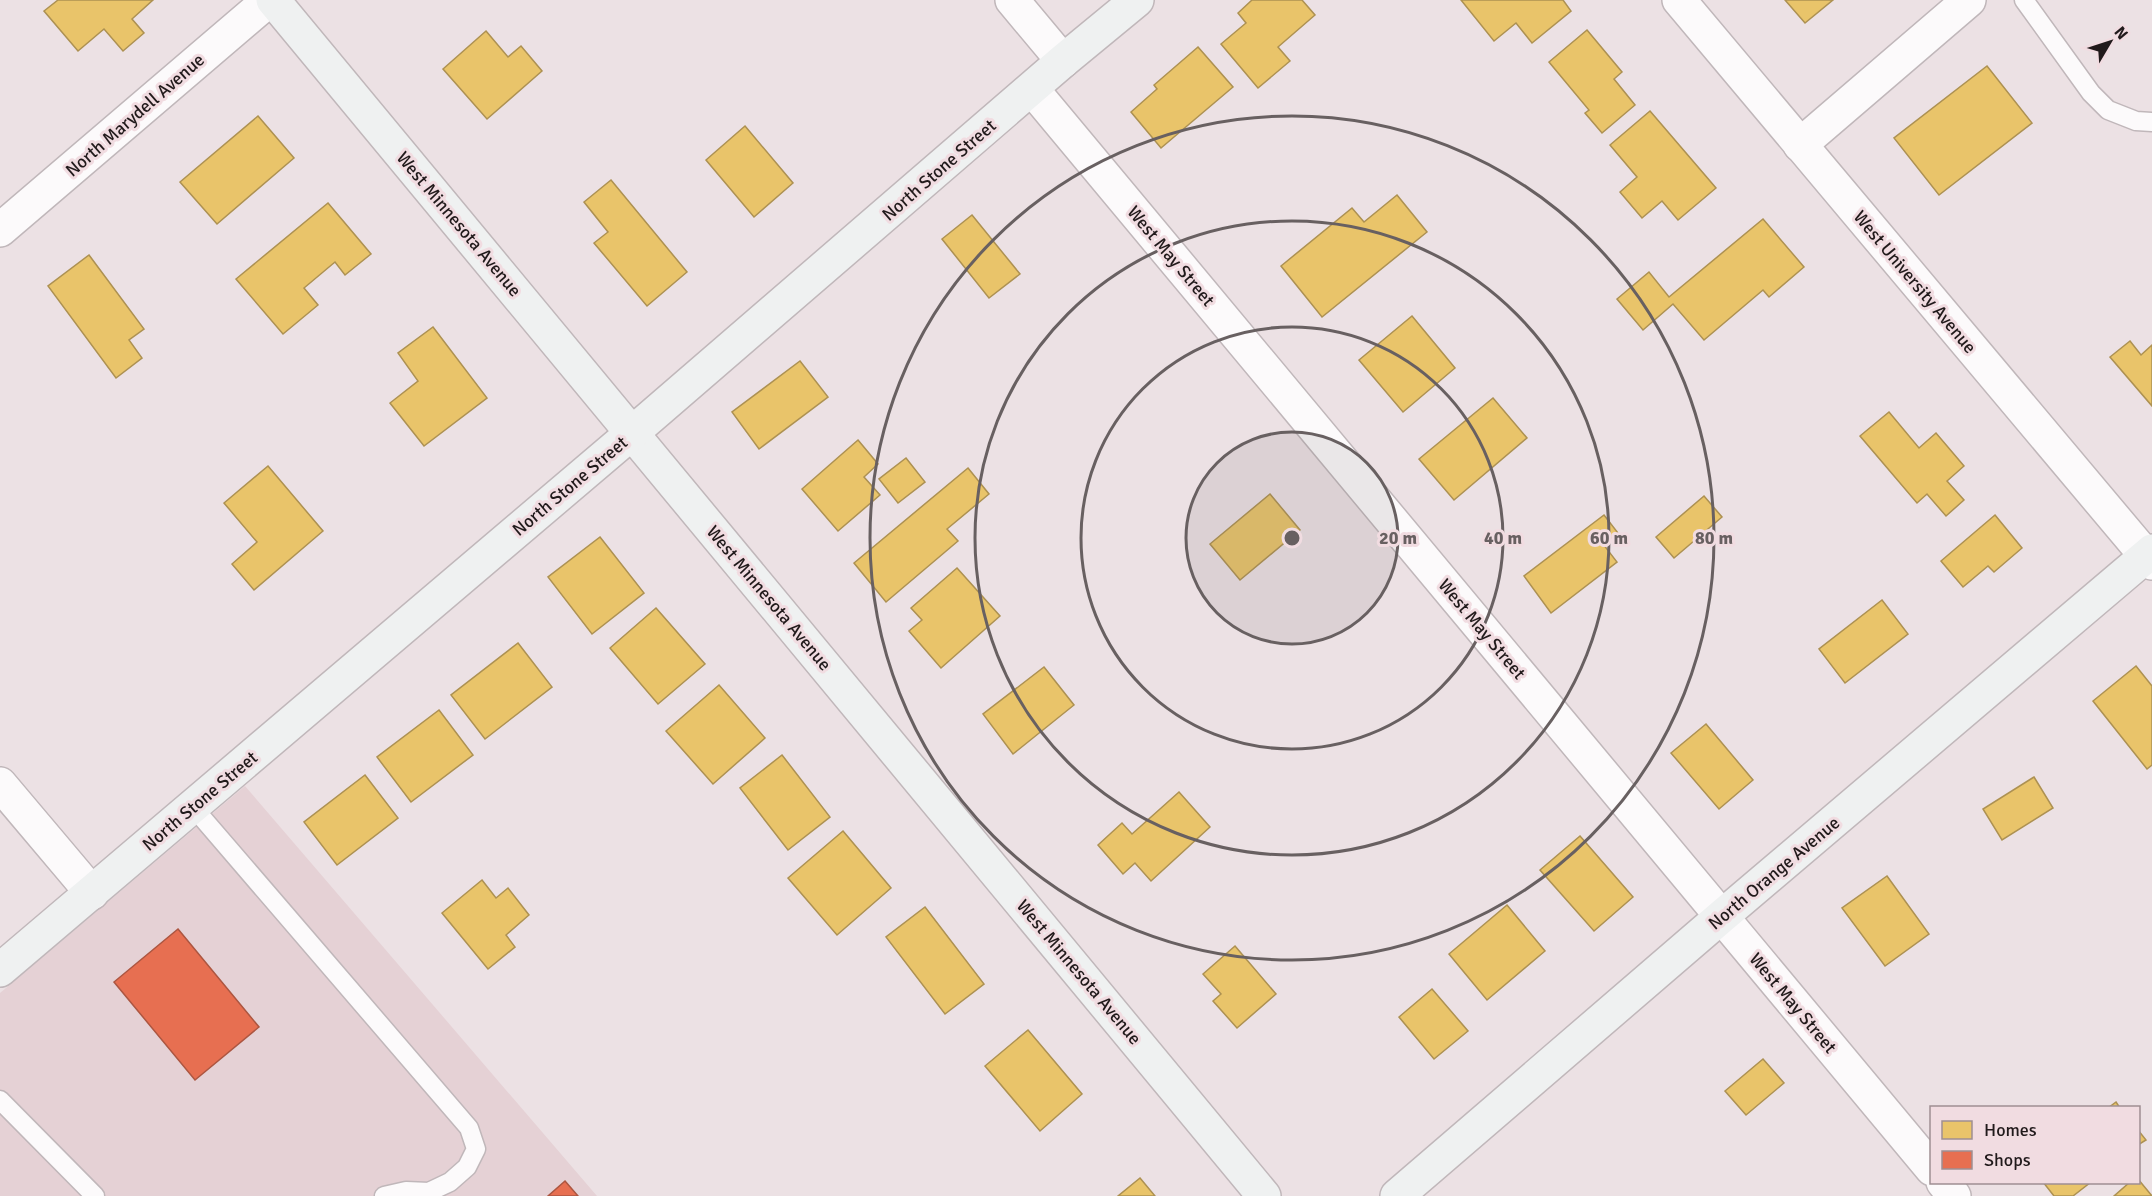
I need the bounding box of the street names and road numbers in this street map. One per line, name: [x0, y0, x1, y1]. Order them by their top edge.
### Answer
street label: North Marydell Avenue: [61, 49, 209, 181]
street label: North Stone Street: [878, 115, 1000, 225]
street label: West Minnesota Avenue: [392, 147, 526, 301]
street label: West May Street: [1123, 201, 1219, 311]
street label: West University Avenue: [1849, 206, 1981, 358]
street label: North Stone Street: [508, 431, 632, 541]
street label: West Minnesota Avenue: [702, 521, 836, 675]
street label: West May Street: [1434, 574, 1530, 684]
street label: North Stone Street: [138, 746, 262, 856]
street label: North Orange Avenue: [1704, 812, 1844, 934]
street label: West Minnesota Avenue: [1012, 895, 1146, 1049]
street label: West May Street: [1745, 948, 1841, 1058]

